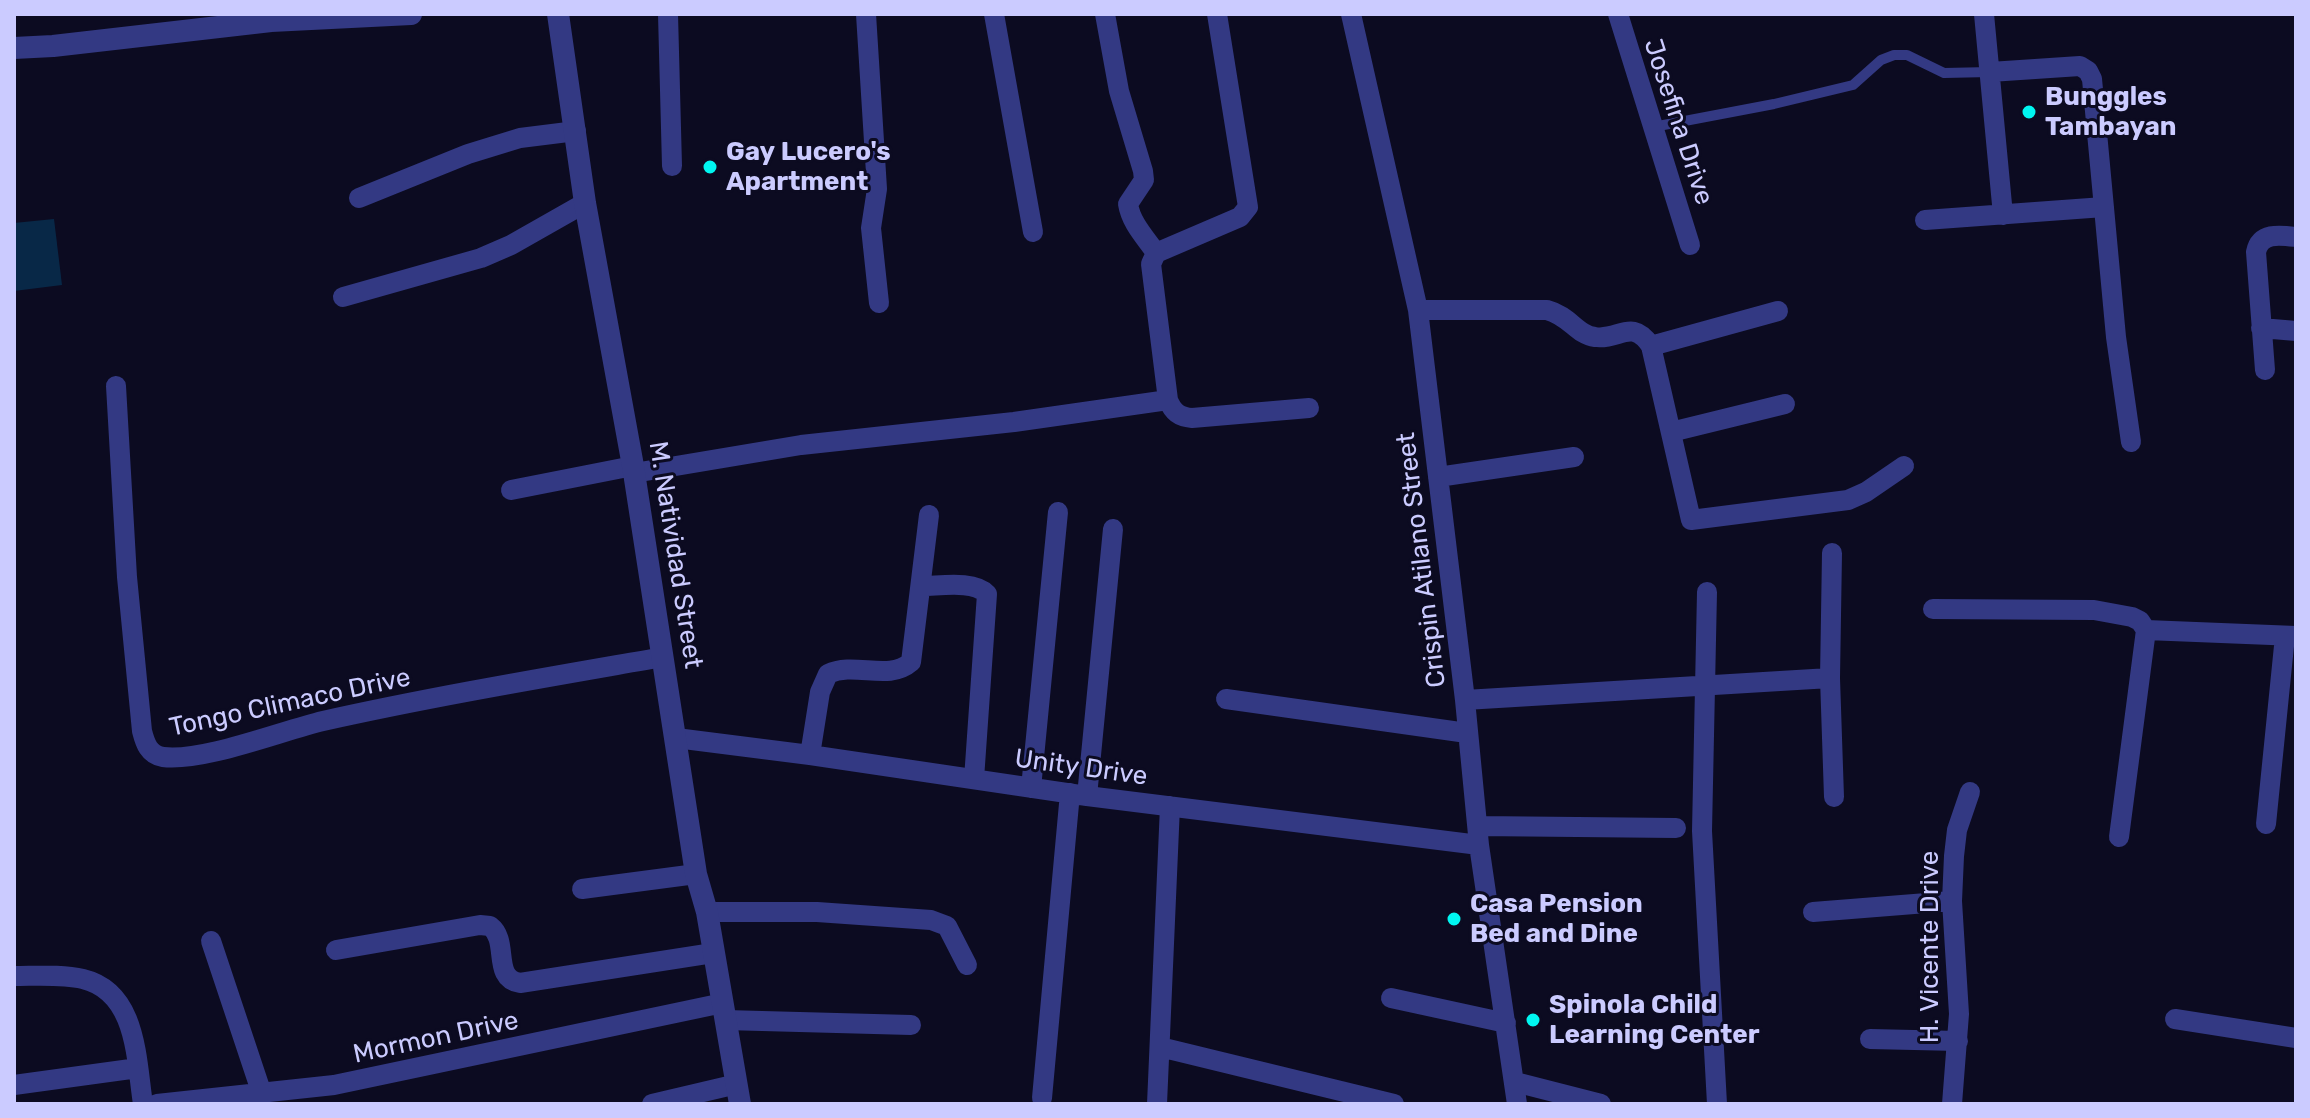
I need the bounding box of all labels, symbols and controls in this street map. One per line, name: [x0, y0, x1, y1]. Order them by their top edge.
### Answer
street label: Josefina Drive: [1637, 35, 1719, 209]
place label: Bunggles Tambayan: [2045, 81, 2177, 142]
marker: Bunggles Tambayan: [2020, 103, 2038, 121]
place label: Gay Lucero's Apartment: [726, 136, 891, 198]
marker: Gay Lucero's Apartment: [701, 158, 719, 176]
street label: Crispin Atilano Street: [1391, 431, 1453, 689]
street label: M. Natividad Street: [642, 439, 708, 671]
street label: Tongo Climaco Drive: [167, 662, 413, 744]
street label: Unity Drive: [1013, 743, 1149, 793]
street label: H. Vicente Drive: [1914, 851, 1946, 1043]
place label: Casa Pension Bed and Dine: [1470, 888, 1643, 950]
marker: Casa Pension Bed and Dine: [1445, 910, 1463, 928]
place label: Spinola Child Learning Center: [1549, 989, 1760, 1050]
street label: Mormon Drive: [351, 1005, 521, 1071]
marker: Spinola Child Learning Center: [1524, 1011, 1542, 1029]

